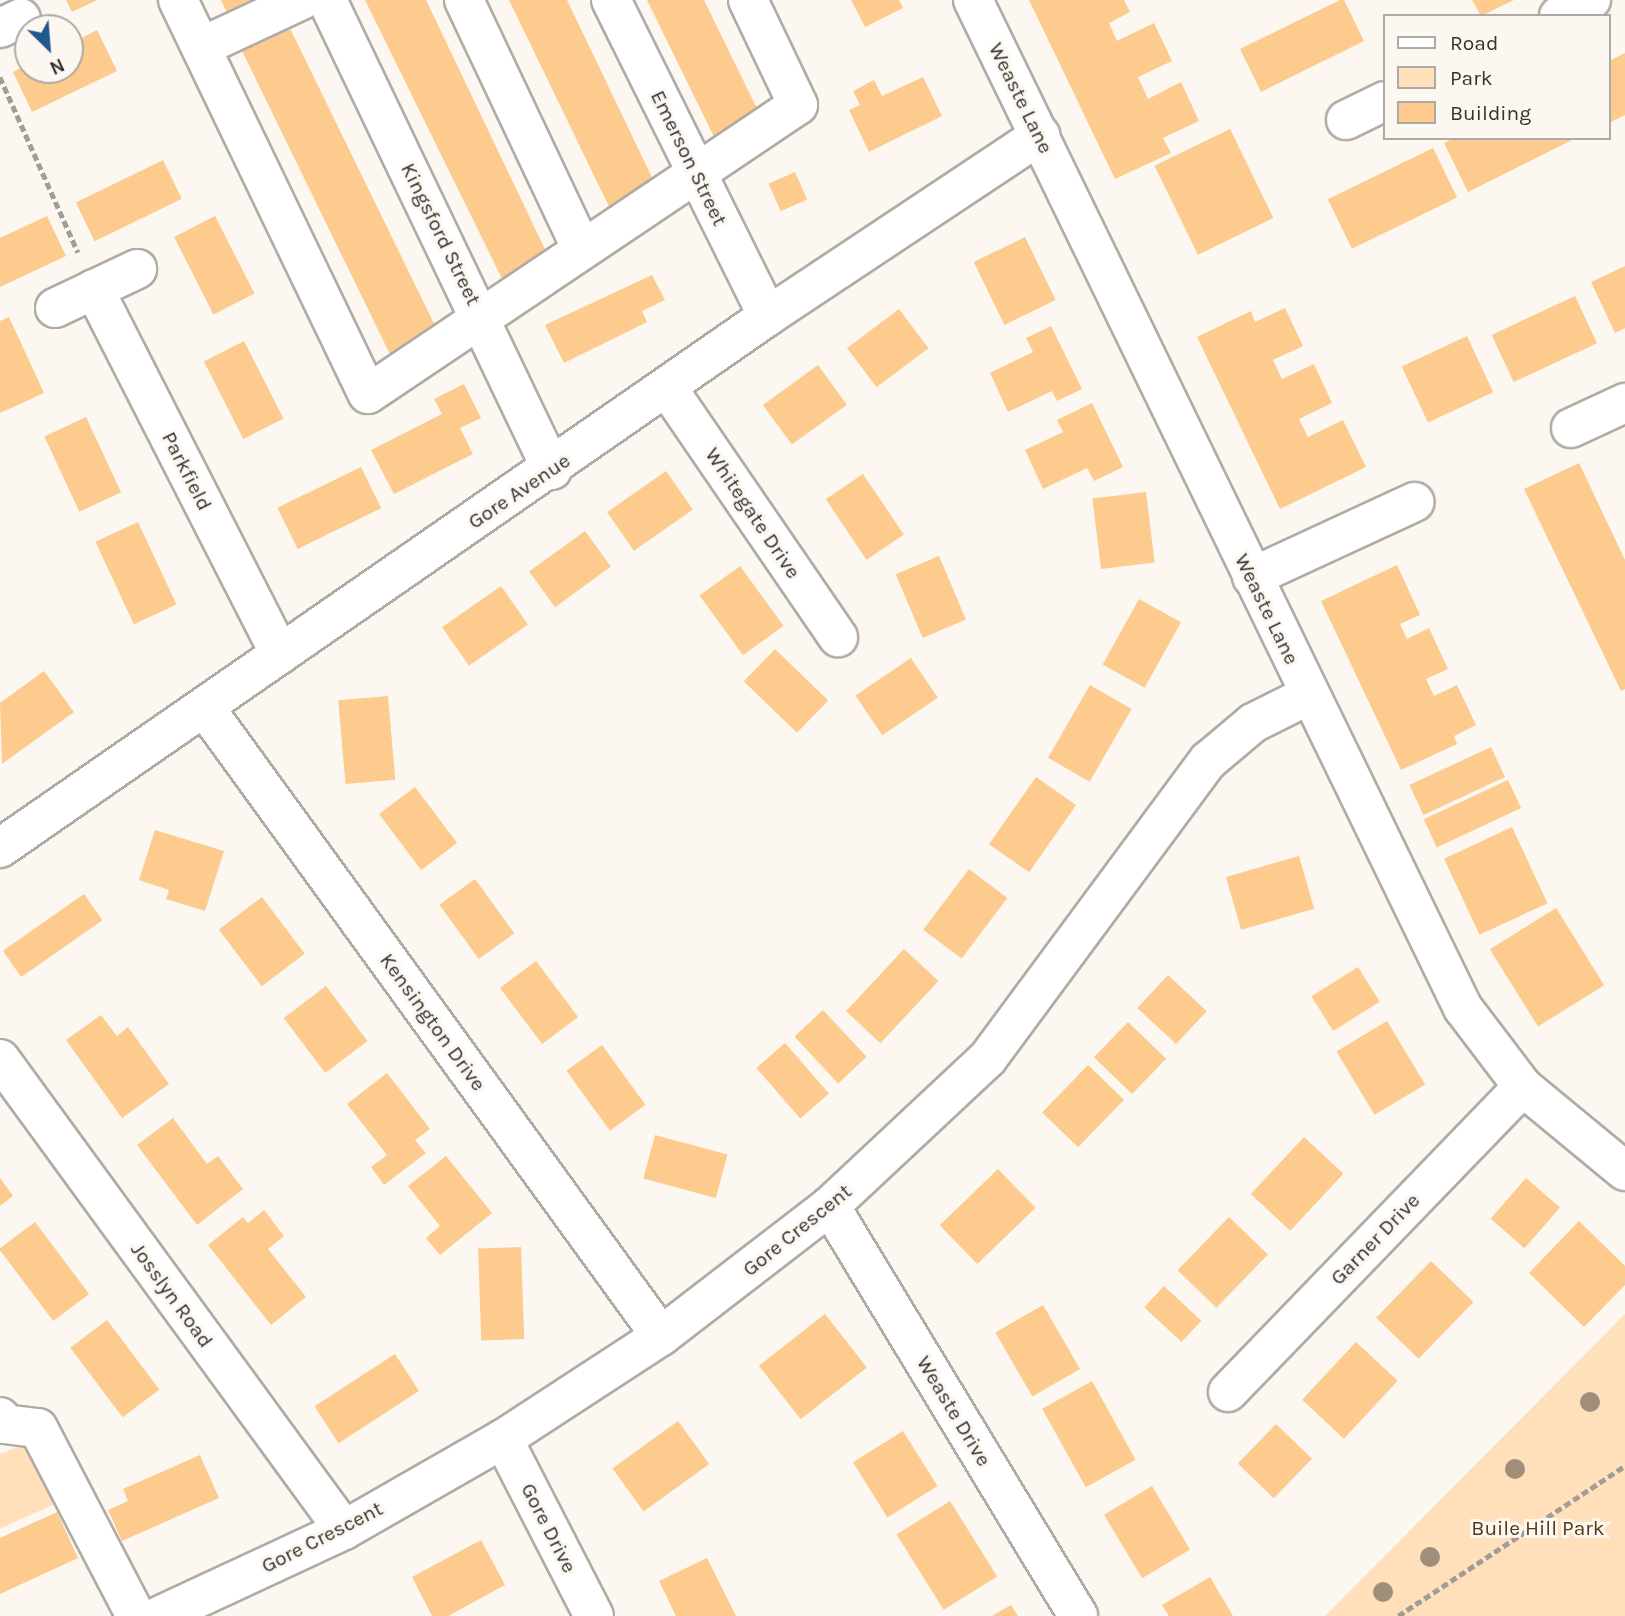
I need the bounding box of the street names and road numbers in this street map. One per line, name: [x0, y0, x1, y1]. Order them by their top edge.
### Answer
street label: Weaste Lane: [983, 39, 1059, 157]
street label: Emerson Street: [645, 86, 733, 230]
street label: Kingsford Street: [396, 159, 486, 309]
street label: Parkfield: [156, 427, 218, 515]
street label: Whitegate Drive: [700, 443, 806, 583]
street label: Gore Avenue: [463, 448, 575, 534]
street label: Weaste Lane: [1229, 550, 1305, 668]
street label: Kensington Drive: [375, 948, 491, 1096]
street label: Gore Crescent: [737, 1178, 857, 1282]
street label: Garner Drive: [1325, 1188, 1425, 1290]
street label: Josslyn Road: [125, 1238, 219, 1352]
street label: Weaste Drive: [911, 1351, 997, 1471]
street label: Gore Drive: [516, 1479, 582, 1577]
street label: Gore Crescent: [257, 1496, 387, 1578]

